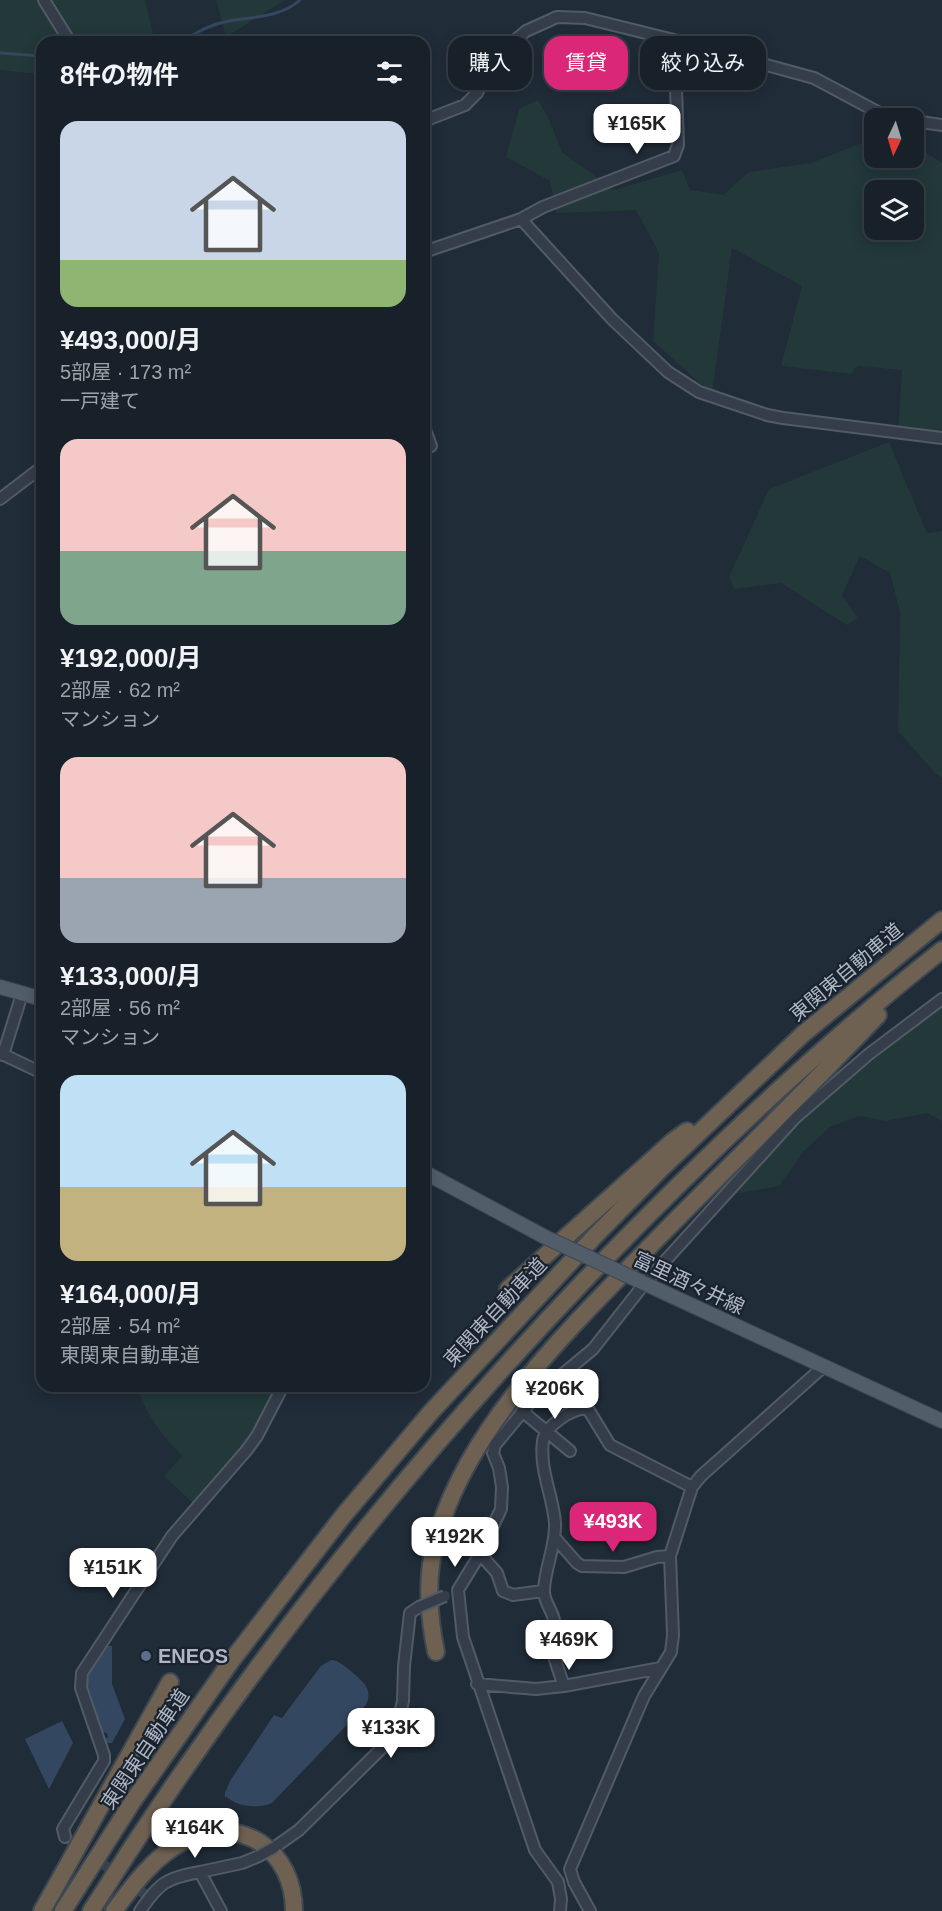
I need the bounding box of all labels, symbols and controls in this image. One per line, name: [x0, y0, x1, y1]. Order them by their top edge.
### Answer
chip: 購入: [448, 36, 532, 90]
chip: 賃貸: [544, 36, 628, 90]
chip: 絞り込み: [640, 36, 766, 90]
icon: filters: [373, 56, 406, 89]
text: 8件の物件: [60, 60, 178, 90]
pin: ¥165K: [595, 104, 679, 155]
north arrow: [864, 108, 924, 168]
map controls: [864, 108, 924, 240]
text: ¥165K: [608, 112, 666, 134]
icon: home: [179, 160, 287, 268]
button: layers: [864, 180, 924, 240]
text: ¥493,000/月: [60, 325, 202, 355]
text: 5部屋 · 173 m²: [60, 361, 191, 383]
text: 一戸建て: [60, 390, 140, 412]
icon: home: [179, 478, 287, 586]
text: ¥192,000/月: [60, 643, 202, 673]
text: 2部屋 · 62 m²: [60, 679, 180, 701]
text: マンション: [60, 708, 160, 730]
icon: home: [179, 796, 287, 904]
street label: 東関東自動車道: [785, 919, 907, 1025]
text: ¥133,000/月: [60, 961, 202, 991]
text: 2部屋 · 56 m²: [60, 997, 180, 1019]
text: マンション: [60, 1026, 160, 1048]
icon: home: [179, 1114, 287, 1222]
street label: 富里酒々井線: [630, 1248, 748, 1318]
street label: 東関東自動車道: [439, 1253, 551, 1371]
text: ¥164,000/月: [60, 1279, 202, 1309]
text: 2部屋 · 54 m²: [60, 1315, 180, 1337]
text: 東関東自動車道: [60, 1344, 200, 1366]
pin: ¥206K: [513, 1369, 597, 1420]
text: ¥206K: [526, 1377, 584, 1399]
pin: ¥493K: [571, 1502, 655, 1553]
text: ¥493K: [584, 1510, 642, 1532]
pin: ¥192K: [413, 1517, 497, 1568]
text: ¥192K: [426, 1525, 484, 1547]
pin: ¥151K: [71, 1548, 155, 1599]
text: ¥151K: [84, 1556, 142, 1578]
pin: ¥469K: [527, 1620, 611, 1671]
text: ¥469K: [540, 1628, 598, 1650]
place label: ENEOS: [158, 1645, 228, 1667]
marker: ENEOS: [139, 1649, 153, 1663]
street label: 東関東自動車道: [97, 1685, 193, 1813]
pin: ¥133K: [349, 1708, 433, 1759]
text: ¥133K: [362, 1716, 420, 1738]
pin: ¥164K: [153, 1808, 237, 1859]
text: ¥164K: [166, 1816, 224, 1838]

